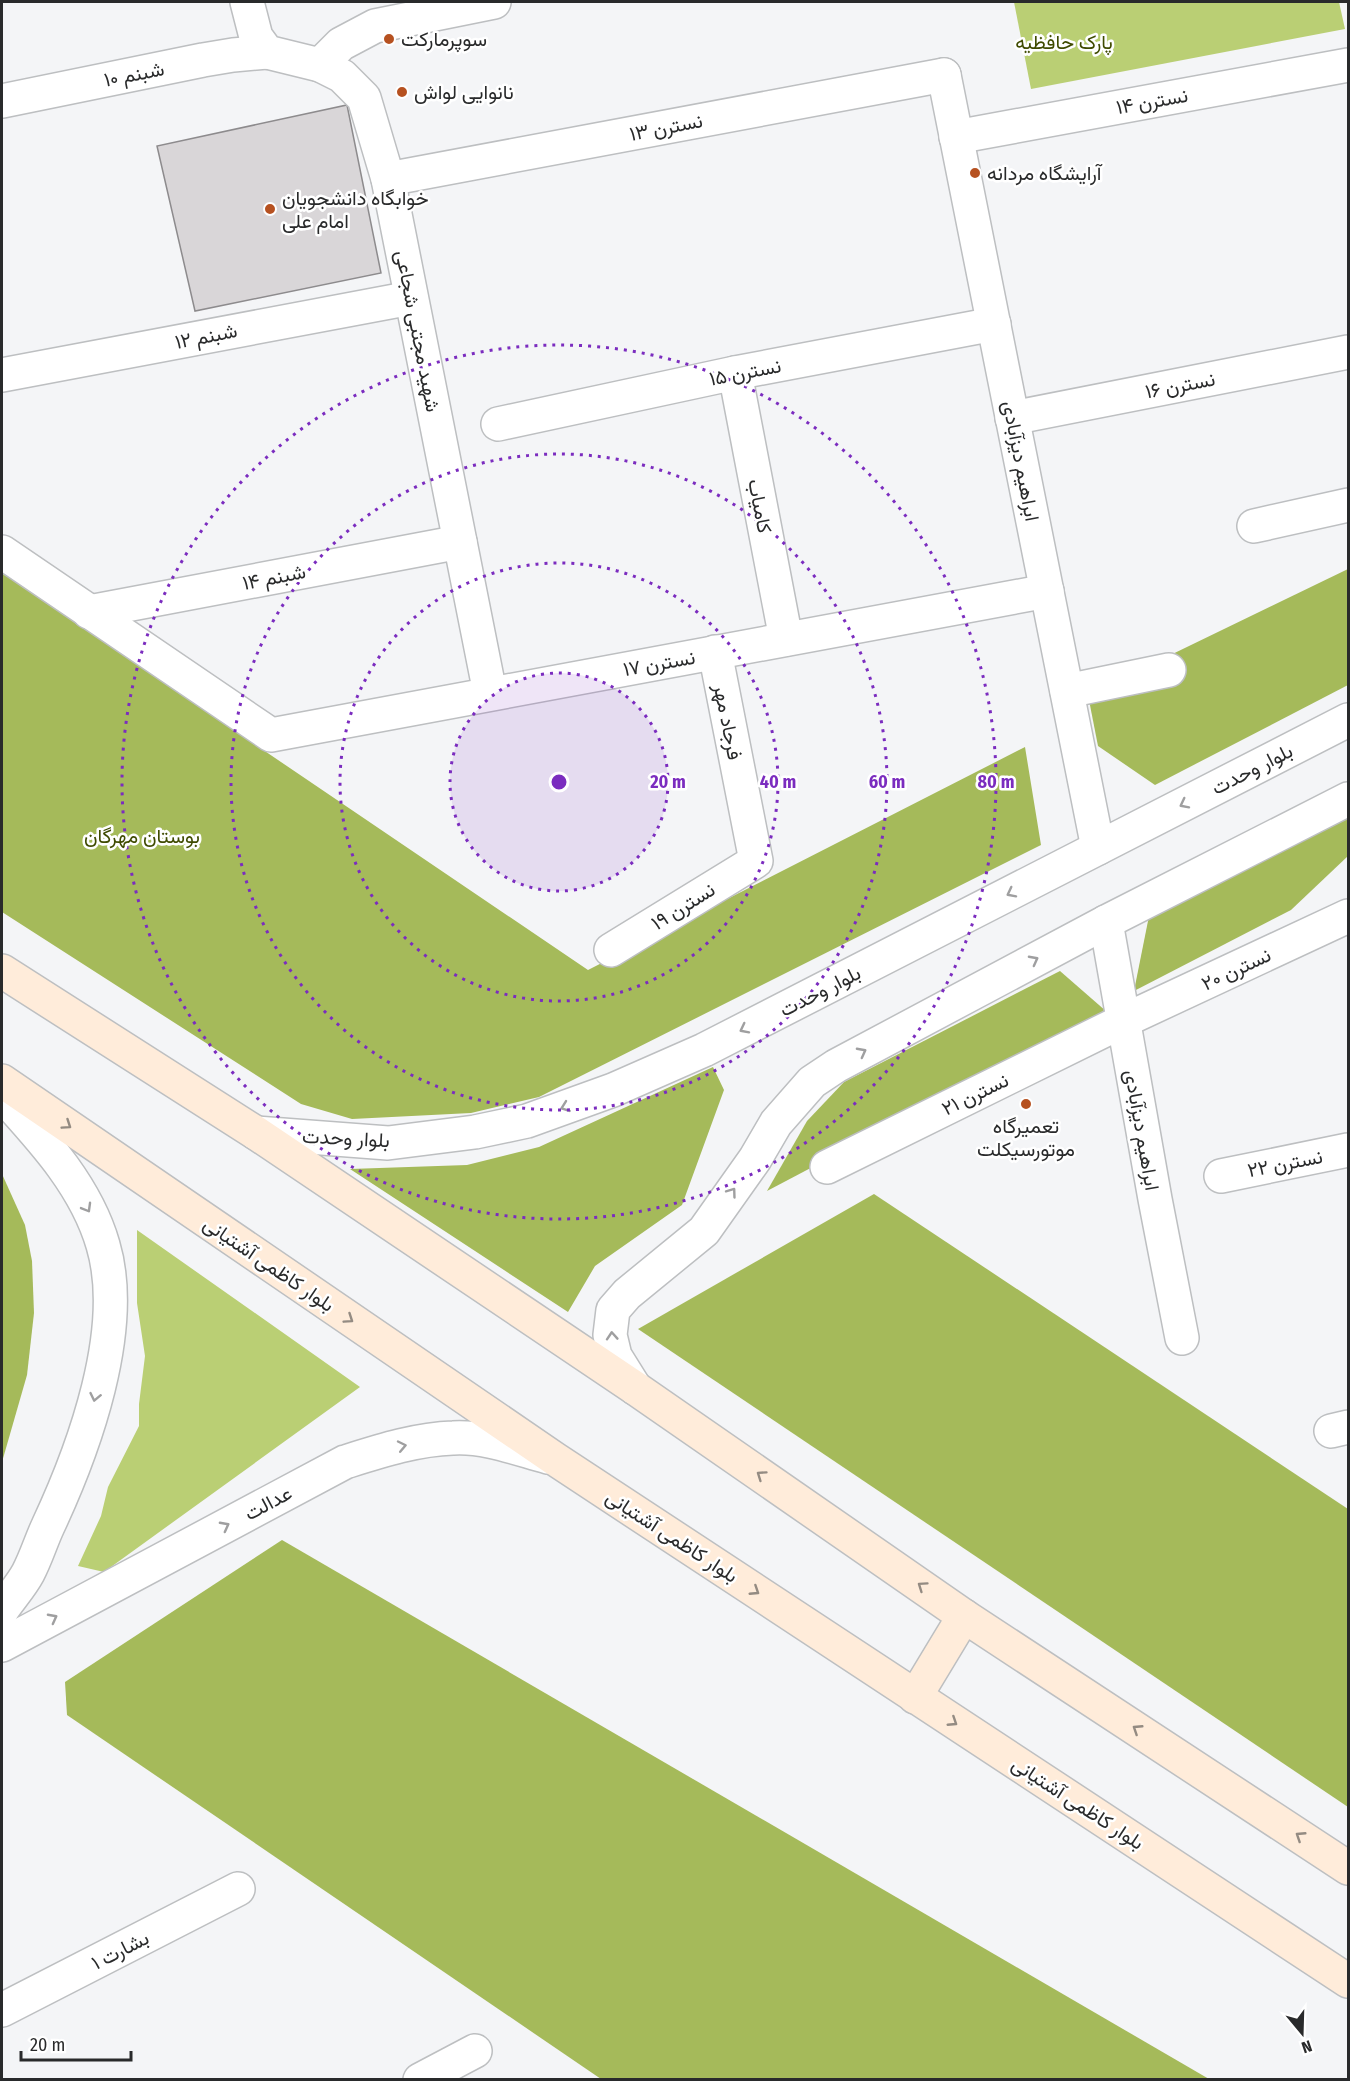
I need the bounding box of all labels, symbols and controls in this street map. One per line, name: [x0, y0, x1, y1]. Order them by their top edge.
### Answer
place label: سوپرمارکت: [401, 27, 487, 53]
park label: پارک حافظیه: [1015, 30, 1113, 56]
marker: سوپرمارکت: [382, 32, 396, 46]
street label: شبنم ۱۰: [102, 56, 166, 93]
place label: نانوایی لواش: [414, 80, 514, 105]
street label: نسترن ۱۴: [1114, 83, 1190, 120]
marker: نانوایی لواش: [395, 85, 409, 99]
street label: نسترن ۱۳: [627, 108, 705, 147]
place label: آرایشگاه مردانه: [987, 161, 1103, 186]
marker: آرایشگاه مردانه: [968, 166, 982, 180]
place label: خوابگاه دانشجویان امام علی: [282, 186, 429, 234]
marker: خوابگاه دانشجویان امام علی: [263, 202, 277, 216]
street label: شهید مجتبی شجاعی: [390, 248, 445, 414]
street label: شبنم ۱۲: [173, 318, 239, 355]
street label: نسترن ۱۵: [707, 353, 783, 392]
street label: نسترن ۱۶: [1143, 366, 1217, 405]
street label: ابراهیم دیزآبادی: [997, 399, 1044, 524]
street label: کامیاب: [743, 477, 777, 535]
street label: شبنم ۱۴: [240, 559, 308, 596]
street label: نسترن ۱۷: [621, 645, 697, 682]
street label: فرجاد مهر: [708, 681, 747, 762]
street label: بلوار وحدت: [1207, 738, 1297, 801]
text: 20 m: [649, 771, 686, 793]
text: 40 m: [760, 771, 796, 793]
text: 60 m: [869, 771, 905, 793]
text: 80 m: [978, 771, 1014, 793]
centre of rings: [549, 772, 569, 792]
one-way arrow: [1180, 797, 1191, 808]
park label: بوستان مهرگان: [84, 824, 200, 849]
street label: نسترن ۱۹: [647, 877, 720, 936]
one-way arrow: [1006, 885, 1017, 897]
street label: نسترن ۲۰: [1197, 942, 1275, 996]
one-way arrow: [1028, 956, 1039, 967]
street label: بلوار وحدت: [775, 960, 865, 1023]
one-way arrow: [739, 1022, 750, 1034]
one-way arrow: [856, 1048, 867, 1059]
street label: نسترن ۲۱: [938, 1068, 1013, 1121]
street label: ابراهیم دیزآبادی: [1119, 1068, 1164, 1193]
marker: تعمیرگاه موتورسیکلت: [1019, 1097, 1033, 1111]
one-way arrow: [560, 1100, 571, 1113]
place label: تعمیرگاه موتورسیکلت: [977, 1114, 1075, 1162]
one-way arrow: [61, 1118, 71, 1130]
street label: بلوار وحدت: [302, 1124, 390, 1153]
street label: نسترن ۲۲: [1245, 1144, 1325, 1183]
one-way arrow: [725, 1187, 736, 1198]
one-way arrow: [80, 1202, 91, 1212]
street label: بلوار کاظمی آشتیانی: [198, 1211, 339, 1317]
one-way arrow: [343, 1312, 354, 1323]
one-way arrow: [605, 1331, 618, 1340]
one-way arrow: [90, 1392, 103, 1402]
one-way arrow: [396, 1440, 406, 1453]
one-way arrow: [757, 1471, 768, 1482]
street label: عدالت: [240, 1481, 296, 1525]
street label: بلوار کاظمی آشتیانی: [601, 1484, 743, 1588]
one-way arrow: [219, 1522, 229, 1533]
one-way arrow: [917, 1582, 928, 1593]
one-way arrow: [749, 1584, 759, 1596]
one-way arrow: [47, 1614, 57, 1625]
one-way arrow: [947, 1714, 957, 1726]
one-way arrow: [1132, 1725, 1143, 1736]
street label: بلوار کاظمی آشتیانی: [1007, 1751, 1149, 1855]
one-way arrow: [1295, 1833, 1306, 1844]
street label: بشارت ۱: [87, 1925, 153, 1975]
north arrow: [1272, 2003, 1332, 2063]
scale bar: [21, 2024, 130, 2062]
text: 20 m: [30, 2034, 65, 2056]
text: N: [1299, 2036, 1314, 2057]

